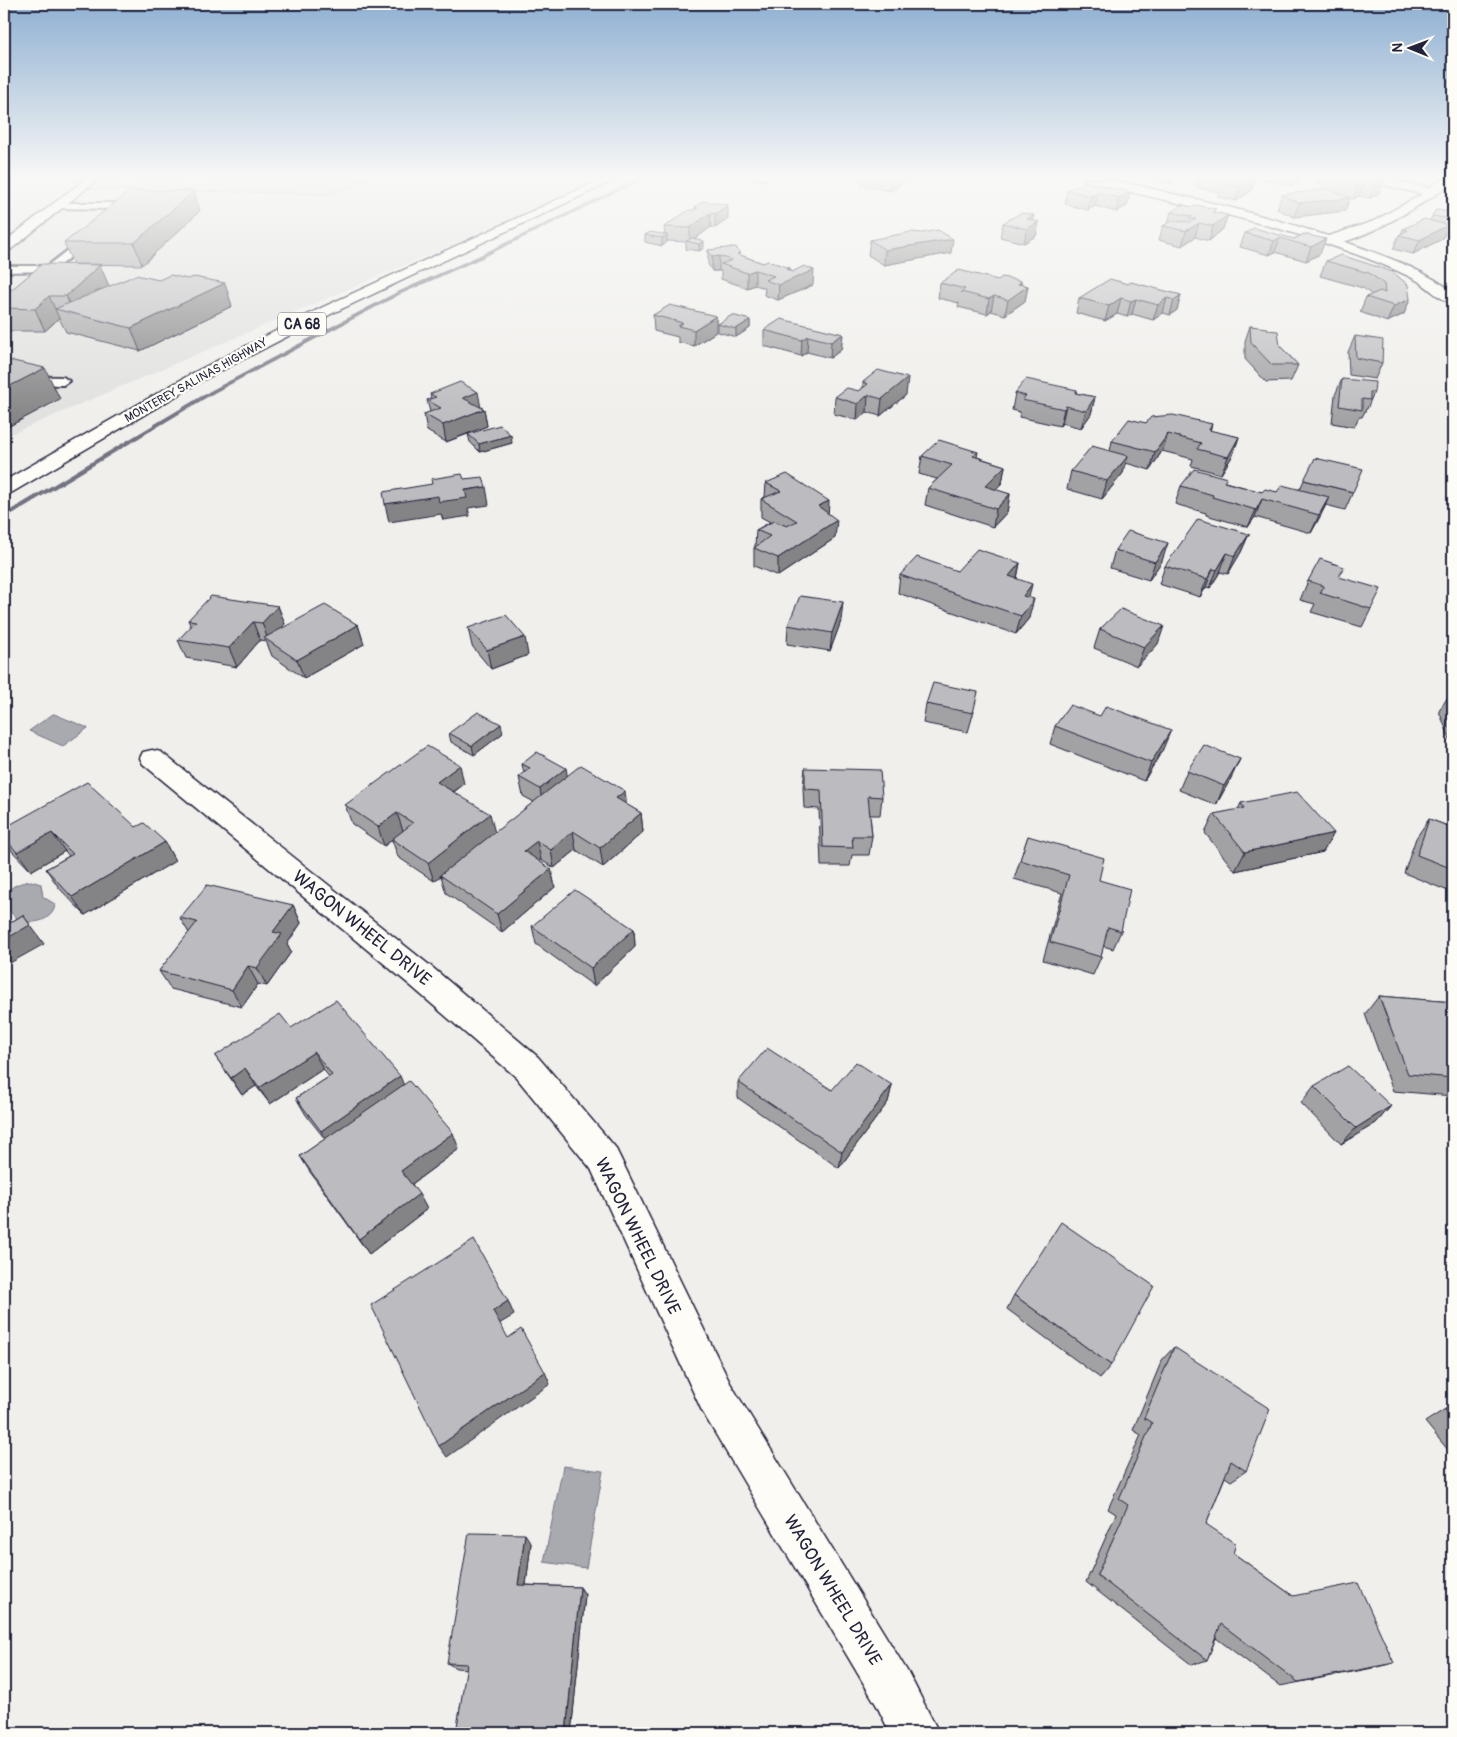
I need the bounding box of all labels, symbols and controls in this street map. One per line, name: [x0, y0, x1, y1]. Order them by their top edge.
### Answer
north arrow: [1384, 22, 1434, 72]
text: N: [1389, 43, 1406, 53]
road number: CA 68: [278, 312, 326, 336]
street label: MONTEREY SALINAS HIGHWAY: [122, 335, 270, 426]
street label: WAGON WHEEL DRIVE: [288, 865, 436, 991]
street label: WAGON WHEEL DRIVE: [590, 1154, 686, 1319]
street label: WAGON WHEEL DRIVE: [778, 1511, 887, 1670]

